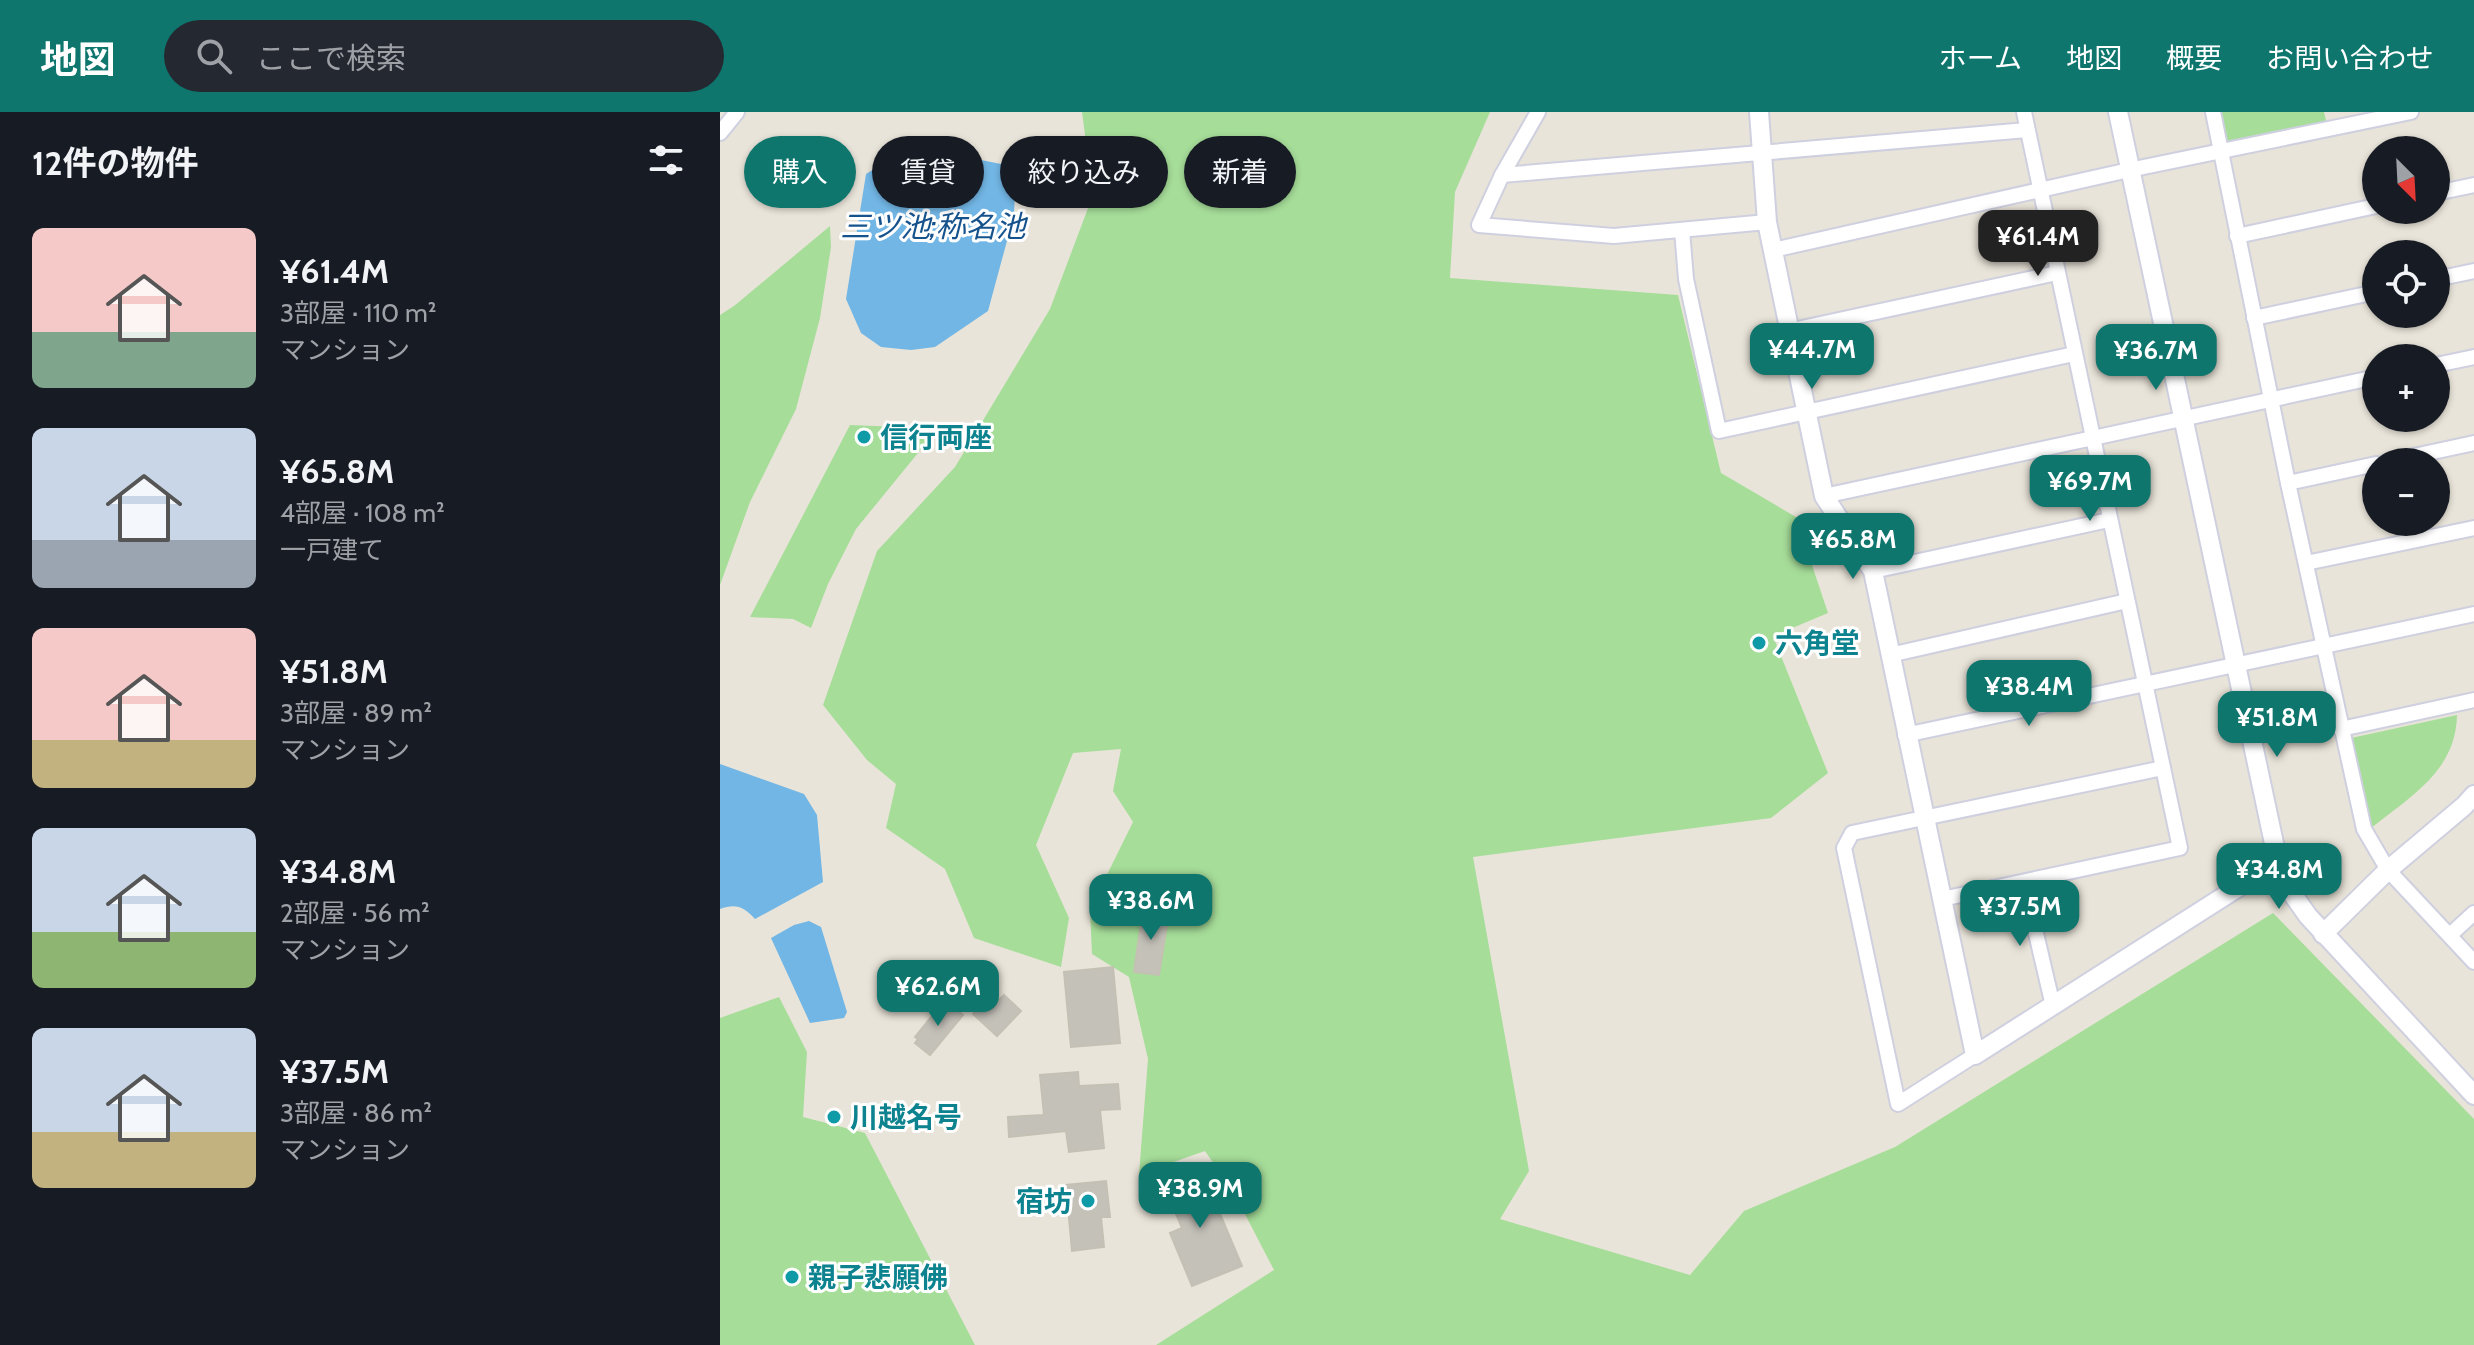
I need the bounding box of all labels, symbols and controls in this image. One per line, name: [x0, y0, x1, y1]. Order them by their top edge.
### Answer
search box: [164, 20, 724, 92]
icon: search: [192, 34, 236, 78]
text: 地図: [40, 36, 116, 83]
text: ここで検索: [256, 40, 406, 77]
text: ホーム: [1939, 41, 2022, 75]
text: 地図: [2066, 41, 2122, 75]
text: 概要: [2166, 41, 2222, 75]
text: お問い合わせ: [2266, 41, 2434, 75]
chip: 購入: [744, 136, 856, 208]
chip: 賃貸: [872, 136, 984, 208]
chip: 絞り込み: [1000, 136, 1168, 208]
chip: 新着: [1184, 136, 1296, 208]
north arrow: [2362, 136, 2450, 224]
map controls: [2362, 136, 2450, 536]
icon: filters: [644, 138, 688, 182]
text: 12件の物件: [32, 142, 199, 184]
water label: 三ツ池;称名池: [840, 208, 1029, 245]
pin: ¥61.4M: [1973, 210, 2103, 278]
text: ¥61.4M: [1996, 220, 2080, 252]
button: locate: [2362, 240, 2450, 328]
text: ¥61.4M: [280, 250, 389, 292]
icon: home: [96, 260, 192, 356]
text: 3部屋 · 110 m²: [280, 297, 436, 329]
pin: ¥44.7M: [1747, 323, 1877, 391]
pin: ¥36.7M: [2091, 324, 2221, 392]
text: ¥44.7M: [1768, 333, 1856, 365]
text: マンション: [280, 334, 410, 366]
text: ¥36.7M: [2114, 334, 2198, 366]
button: +: [2362, 344, 2450, 432]
place label: 信行両座: [880, 420, 992, 454]
marker: 信行両座: [855, 428, 873, 446]
button: −: [2362, 448, 2450, 536]
text: ¥65.8M: [280, 450, 394, 492]
pin: ¥69.7M: [2025, 455, 2155, 523]
icon: home: [96, 460, 192, 556]
text: ¥69.7M: [2048, 465, 2132, 497]
text: 4部屋 · 108 m²: [280, 497, 445, 529]
pin: ¥65.8M: [1788, 513, 1918, 581]
text: ¥65.8M: [1809, 523, 1897, 555]
text: 一戸建て: [280, 534, 384, 566]
place label: 六角堂: [1775, 626, 1859, 660]
marker: 六角堂: [1750, 634, 1768, 652]
text: ¥51.8M: [280, 650, 388, 692]
icon: home: [96, 660, 192, 756]
pin: ¥38.4M: [1964, 660, 2094, 728]
text: ¥38.4M: [1985, 670, 2074, 702]
pin: ¥51.8M: [2212, 691, 2342, 759]
text: 3部屋 · 89 m²: [280, 697, 432, 729]
text: ¥51.8M: [2236, 701, 2318, 733]
text: マンション: [280, 734, 410, 766]
pin: ¥34.8M: [2214, 843, 2344, 911]
text: ¥34.8M: [280, 850, 396, 892]
text: ¥34.8M: [2235, 853, 2324, 885]
icon: home: [96, 860, 192, 956]
pin: ¥38.6M: [1086, 874, 1216, 942]
pin: ¥37.5M: [1955, 880, 2085, 948]
text: ¥38.6M: [1107, 884, 1195, 916]
text: ¥37.5M: [1978, 890, 2062, 922]
text: 2部屋 · 56 m²: [280, 897, 430, 929]
text: マンション: [280, 934, 410, 966]
pin: ¥62.6M: [873, 960, 1003, 1028]
text: ¥62.6M: [895, 970, 981, 1002]
text: ¥37.5M: [280, 1050, 389, 1092]
icon: home: [96, 1060, 192, 1156]
text: 3部屋 · 86 m²: [280, 1097, 432, 1129]
place label: 川越名号: [850, 1100, 962, 1134]
marker: 川越名号: [825, 1108, 843, 1126]
text: マンション: [280, 1134, 410, 1166]
pin: ¥38.9M: [1135, 1162, 1265, 1230]
text: ¥38.9M: [1157, 1172, 1243, 1204]
place label: 宿坊: [1016, 1184, 1072, 1218]
marker: 宿坊: [1079, 1192, 1097, 1210]
place label: 親子悲願佛: [808, 1260, 948, 1294]
marker: 親子悲願佛: [783, 1268, 801, 1286]

